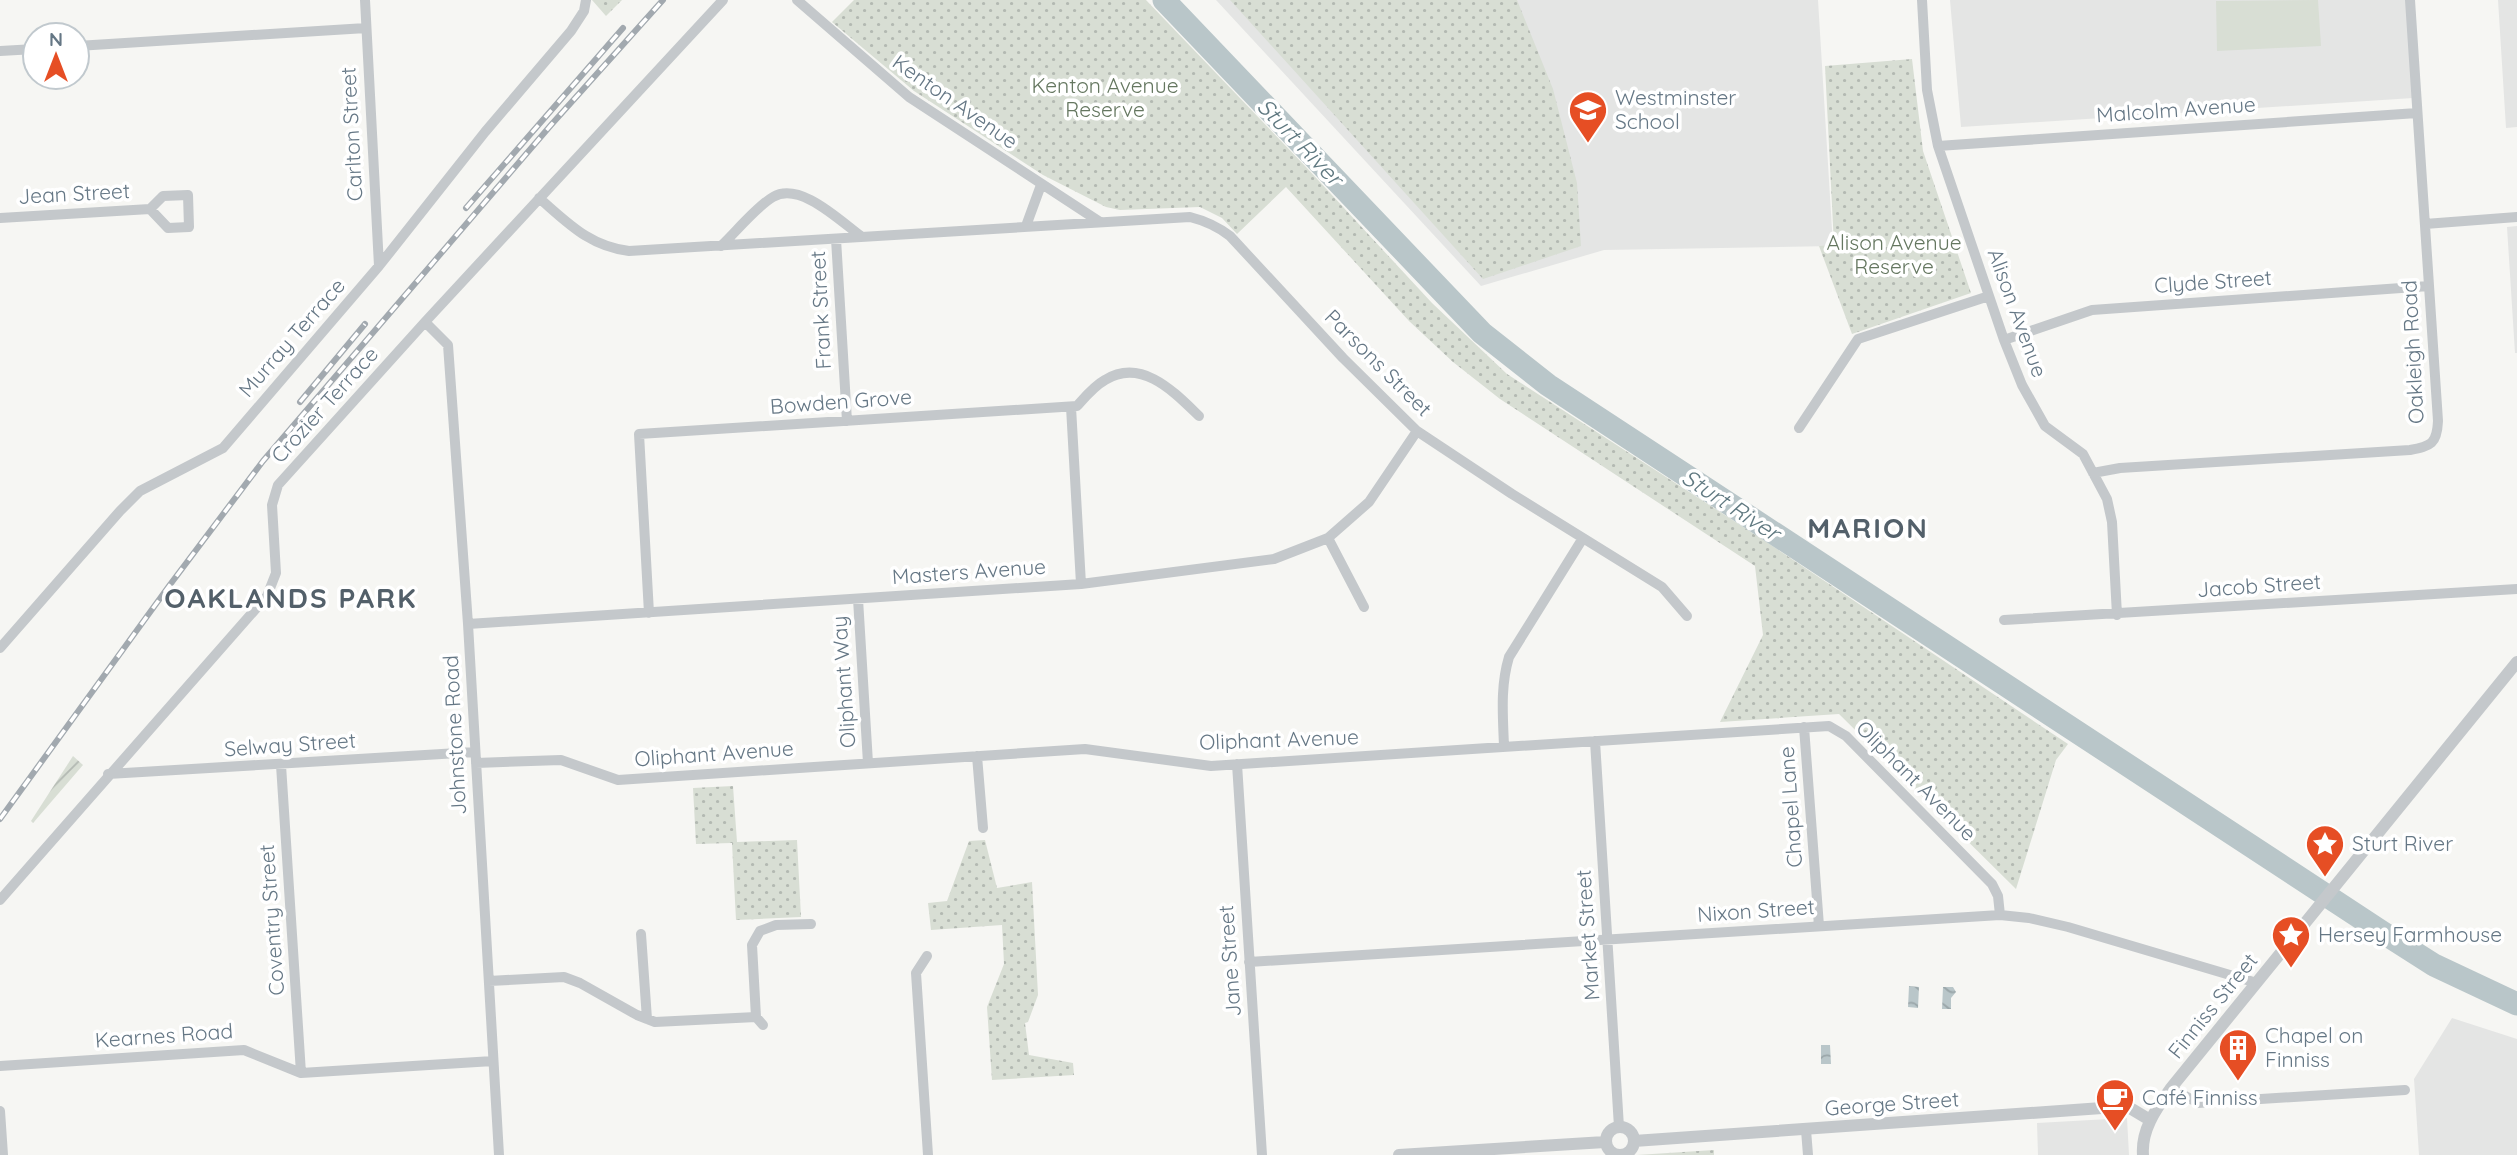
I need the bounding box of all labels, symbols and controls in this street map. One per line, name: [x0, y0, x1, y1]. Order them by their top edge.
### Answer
north arrow: [21, 21, 91, 91]
text: N: [49, 27, 63, 51]
street label: Kenton Avenue: [888, 48, 1023, 154]
street label: Carlton Street: [335, 66, 367, 202]
park label: Kenton Avenue Reserve: [1031, 72, 1179, 122]
place label: Westminster School: [1615, 84, 1736, 134]
school or university icon: Westminster School: [1567, 89, 1609, 144]
street label: Malcolm Avenue: [2095, 90, 2257, 128]
water label: Sturt River: [1251, 92, 1352, 194]
street label: Jean Street: [17, 177, 131, 209]
park label: Alison Avenue Reserve: [1826, 229, 1962, 279]
street label: Alison Avenue: [1983, 245, 2053, 381]
street label: Frank Street: [804, 250, 836, 370]
street label: Clyde Street: [2153, 264, 2273, 298]
street label: Murray Terrace: [233, 273, 350, 402]
street label: Oakleigh Road: [2395, 280, 2429, 425]
street label: Parsons Street: [1320, 303, 1438, 421]
street label: Crozier Terrace: [265, 341, 383, 468]
street label: Bowden Grove: [769, 383, 913, 419]
water label: Sturt River: [1677, 462, 1788, 549]
district label: MARION: [1807, 510, 1929, 545]
street label: Masters Avenue: [891, 553, 1047, 589]
street label: Jacob Street: [2196, 568, 2322, 602]
district label: OAKLANDS PARK: [164, 580, 418, 615]
street label: Oliphant Way: [825, 615, 861, 749]
street label: Johnstone Road: [437, 654, 471, 816]
street label: Oliphant Avenue: [1851, 715, 1982, 846]
street label: Oliphant Avenue: [1199, 723, 1359, 755]
street label: Selway Street: [223, 726, 357, 762]
street label: Oliphant Avenue: [633, 734, 794, 772]
street label: Chapel Lane: [1773, 746, 1807, 869]
place icon: Sturt River: [2304, 823, 2346, 878]
place label: Sturt River: [2352, 830, 2453, 856]
street label: Coventry Street: [253, 844, 289, 997]
street label: Market Street: [1569, 869, 1605, 1001]
street label: Nixon Street: [1696, 893, 1816, 927]
street label: Jane Street: [1212, 904, 1246, 1018]
place icon: Hersey Farmhouse: [2270, 914, 2312, 969]
place label: Hersey Farmhouse: [2318, 921, 2502, 947]
street label: Finniss Street: [2162, 947, 2263, 1063]
street label: Kearnes Road: [94, 1017, 234, 1053]
place label: Chapel on Finniss: [2265, 1022, 2363, 1072]
building icon: Chapel on Finniss: [2217, 1027, 2259, 1082]
cafe icon: Café Finniss: [2094, 1077, 2136, 1132]
place label: Café Finniss: [2142, 1084, 2258, 1110]
street label: George Street: [1824, 1085, 1960, 1121]

